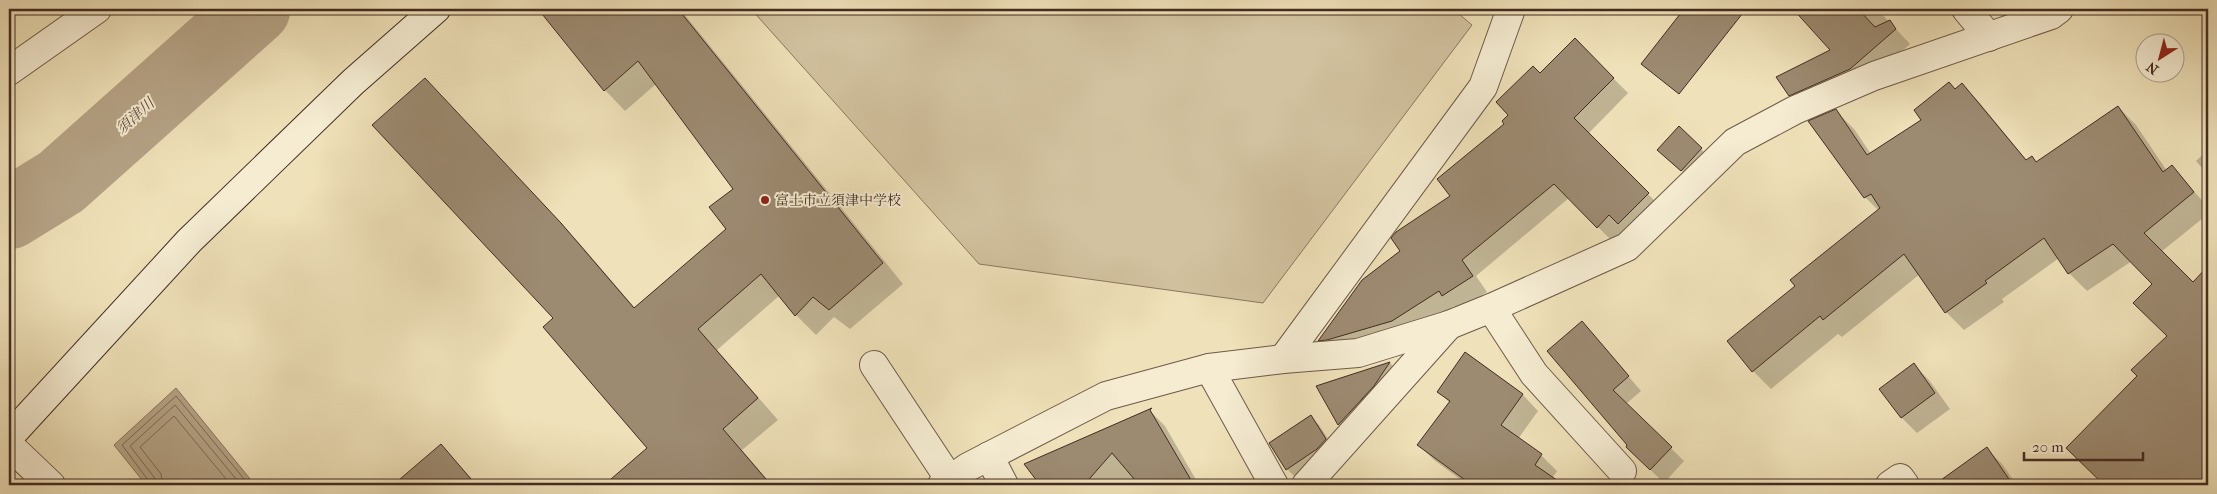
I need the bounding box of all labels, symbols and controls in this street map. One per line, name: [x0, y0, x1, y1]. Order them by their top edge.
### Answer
north arrow: [2134, 32, 2184, 82]
text: N: [2143, 58, 2162, 78]
water label: 須津川: [112, 93, 159, 138]
place label: 富士市立須津中学校: [775, 192, 901, 209]
marker: 富士市立須津中学校: [759, 194, 771, 206]
scale bar: [2024, 429, 2143, 461]
text: 20 m: [2032, 438, 2064, 456]

